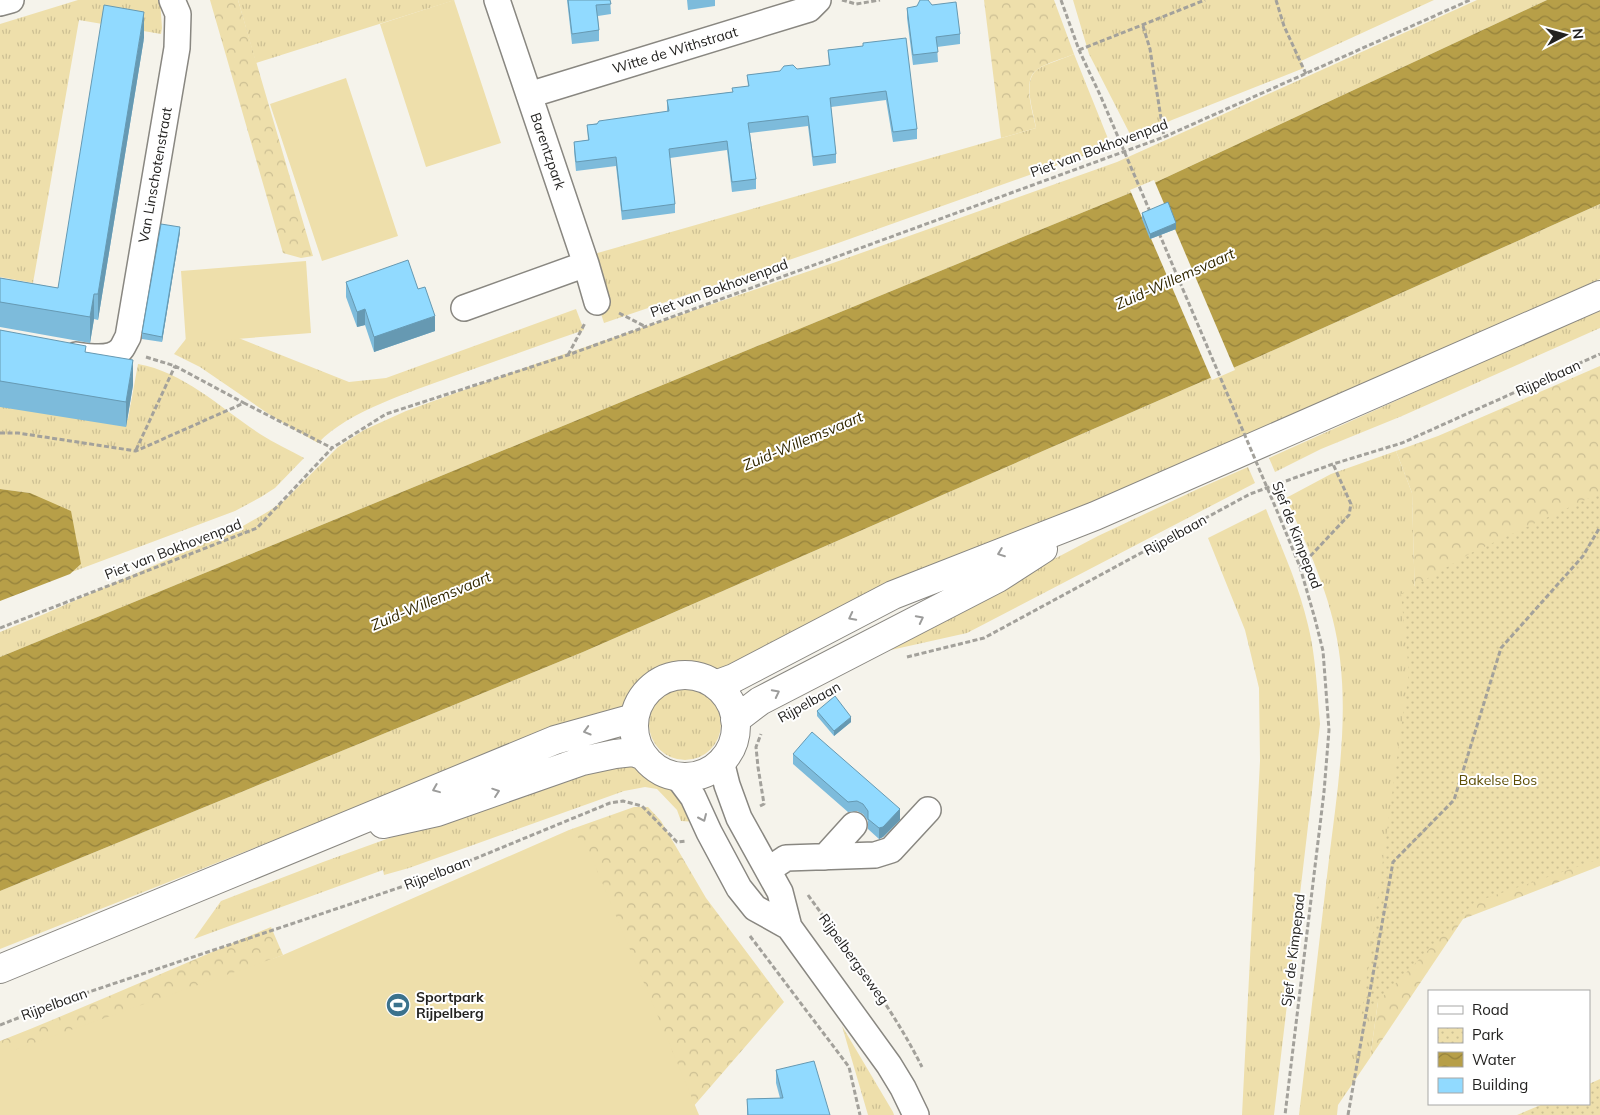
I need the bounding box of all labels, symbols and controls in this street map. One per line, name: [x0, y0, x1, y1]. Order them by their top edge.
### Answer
north arrow: [1540, 10, 1590, 60]
street label: Witte de Withstraat: [610, 22, 740, 78]
text: N: [1568, 27, 1587, 40]
street label: Van Linschotenstraat: [134, 106, 176, 244]
street label: Barentzpark: [526, 110, 570, 192]
street label: Piet van Bokhovenpad: [1028, 115, 1170, 181]
water label: Zuid-Willemsvaart: [1112, 243, 1238, 313]
street label: Piet van Bokhovenpad: [648, 255, 790, 321]
street label: Rijpelbaan: [1513, 356, 1583, 400]
water label: Zuid-Willemsvaart: [740, 406, 866, 474]
street label: Sjef de Kimpepad: [1268, 479, 1326, 591]
street label: Rijpelbaan: [1140, 510, 1210, 560]
street label: Piet van Bokhovenpad: [102, 515, 244, 583]
one-way arrow: [997, 547, 1006, 557]
water label: Zuid-Willemsvaart: [368, 566, 494, 634]
one-way arrow: [848, 611, 857, 621]
one-way arrow: [915, 615, 924, 625]
street label: Rijpelbaan: [774, 677, 844, 727]
one-way arrow: [771, 689, 780, 699]
one-way arrow: [583, 725, 592, 736]
park label: Bakelse Bos: [1459, 771, 1537, 789]
one-way arrow: [432, 782, 441, 793]
one-way arrow: [491, 788, 499, 798]
one-way arrow: [697, 813, 708, 822]
street label: Rijpelbaan: [402, 852, 472, 894]
street label: Sjef de Kimpepad: [1277, 893, 1309, 1007]
street label: Rijpelbergseweg: [815, 910, 893, 1008]
street label: Rijpelbaan: [18, 984, 90, 1024]
place label: Sportpark Rijpelberg: [416, 988, 484, 1022]
legend: [1428, 990, 1590, 1105]
sports icon: Sportpark Rijpelberg: [385, 992, 411, 1018]
text: Road: [1472, 1000, 1509, 1019]
text: Park: [1472, 1025, 1504, 1044]
text: Water: [1472, 1050, 1516, 1069]
text: Building: [1472, 1075, 1528, 1094]

